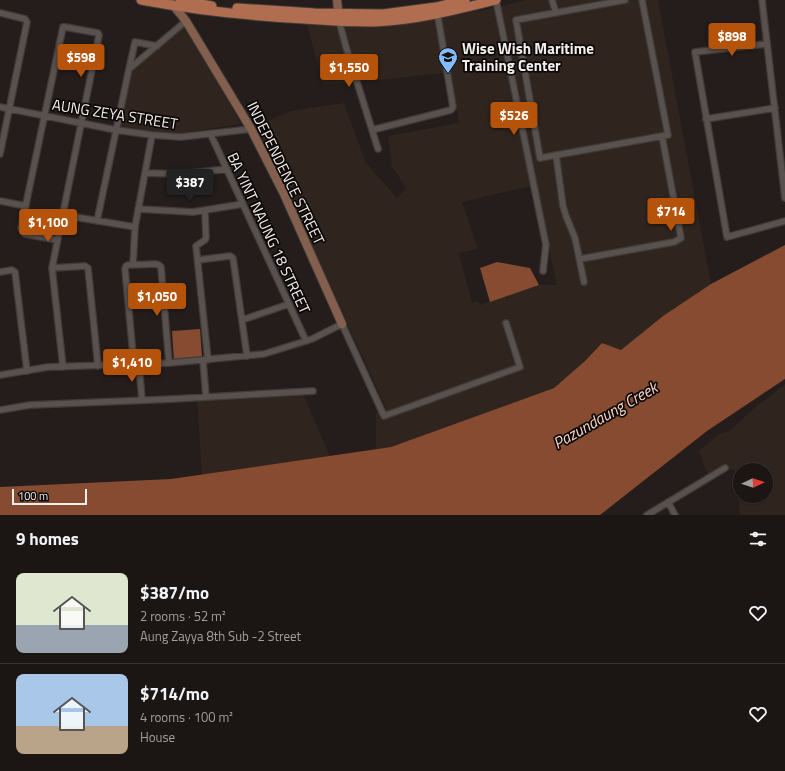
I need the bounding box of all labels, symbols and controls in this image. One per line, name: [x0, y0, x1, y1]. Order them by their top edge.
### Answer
pin: $898: [708, 23, 756, 57]
text: $898: [717, 26, 747, 46]
place label: Wise Wish Maritime Training Center: [462, 37, 594, 77]
pin: $598: [57, 44, 105, 78]
school or university icon: Wise Wish Maritime Training Center: [437, 46, 459, 74]
text: $598: [66, 47, 96, 67]
pin: $1,550: [316, 54, 382, 88]
text: $1,550: [329, 57, 369, 77]
street label: AUNG ZEYA STREET: [51, 93, 180, 135]
street label: INDEPENDENCE STREET: [241, 98, 331, 249]
pin: $526: [490, 102, 538, 136]
text: $526: [499, 105, 529, 125]
street label: BA YINT NAUNG 18 STREET: [221, 149, 317, 318]
pin: $387: [166, 169, 214, 203]
text: $387: [175, 172, 205, 192]
pin: $714: [647, 198, 695, 232]
text: $714: [656, 201, 686, 221]
pin: $1,100: [15, 209, 81, 243]
text: $1,100: [28, 212, 68, 232]
pin: $1,050: [124, 283, 190, 317]
text: $1,050: [137, 286, 177, 306]
pin: $1,410: [99, 349, 165, 383]
text: $1,410: [112, 352, 152, 372]
water label: Pazundaung Creek: [548, 374, 663, 455]
north arrow: [733, 463, 773, 503]
map controls: [733, 463, 773, 503]
scale bar: [12, 487, 87, 506]
text: 100 m: [18, 488, 48, 504]
text: 9 homes: [16, 526, 79, 552]
icon: filters: [747, 528, 769, 550]
text: $387/mo: [140, 580, 209, 606]
icon: home: [48, 589, 96, 637]
icon: heart: [747, 602, 769, 624]
text: 2 rooms · 52 m²: [140, 606, 226, 626]
text: Aung Zayya 8th Sub -2 Street: [140, 626, 301, 646]
text: $714/mo: [140, 681, 209, 707]
icon: home: [48, 690, 96, 738]
icon: heart: [747, 703, 769, 725]
text: 4 rooms · 100 m²: [140, 707, 233, 727]
text: House: [140, 727, 175, 747]

